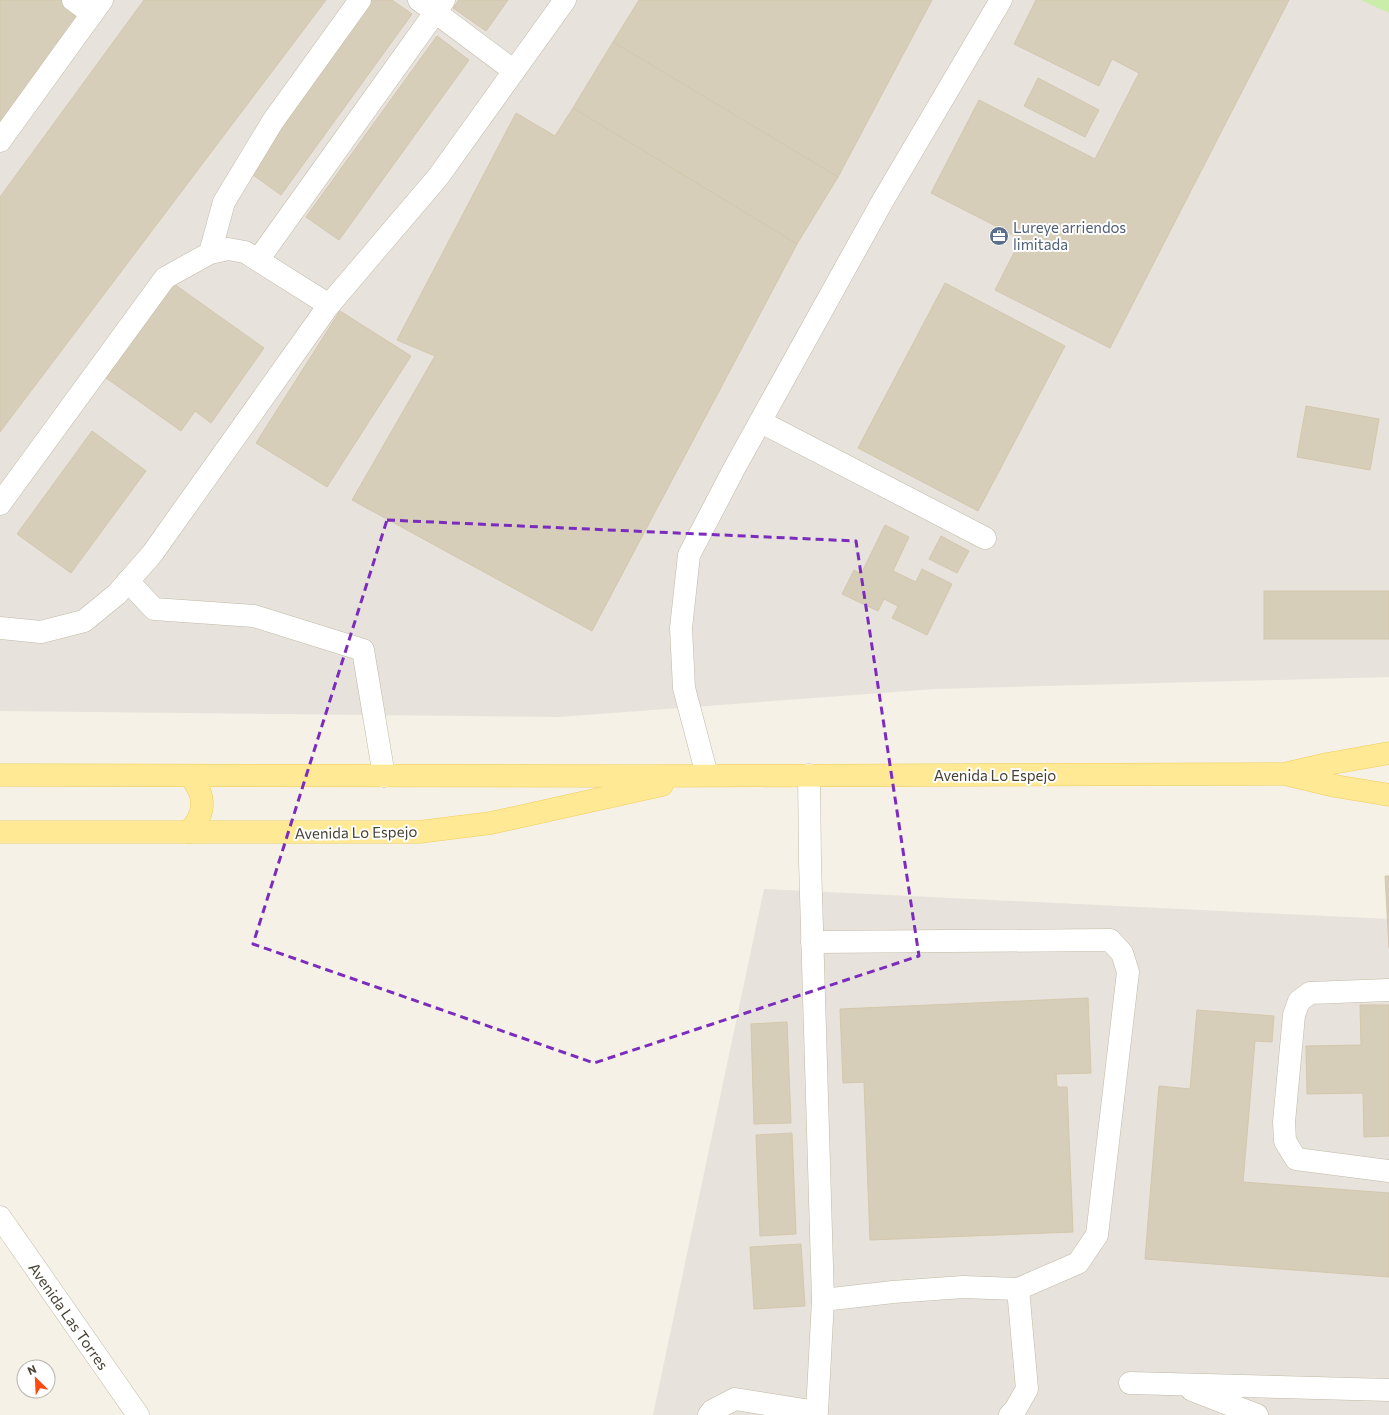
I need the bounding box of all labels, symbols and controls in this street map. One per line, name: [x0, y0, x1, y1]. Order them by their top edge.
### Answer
place label: Lureye arriendos limitada: [1013, 218, 1126, 253]
office icon: Lureye arriendos limitada: [988, 225, 1010, 247]
street label: Avenida Lo Espejo: [934, 766, 1056, 784]
street label: Avenida Lo Espejo: [295, 822, 417, 842]
street label: Avenida Las Torres: [25, 1259, 113, 1373]
north arrow: [16, 1359, 56, 1399]
text: N: [25, 1362, 38, 1377]

